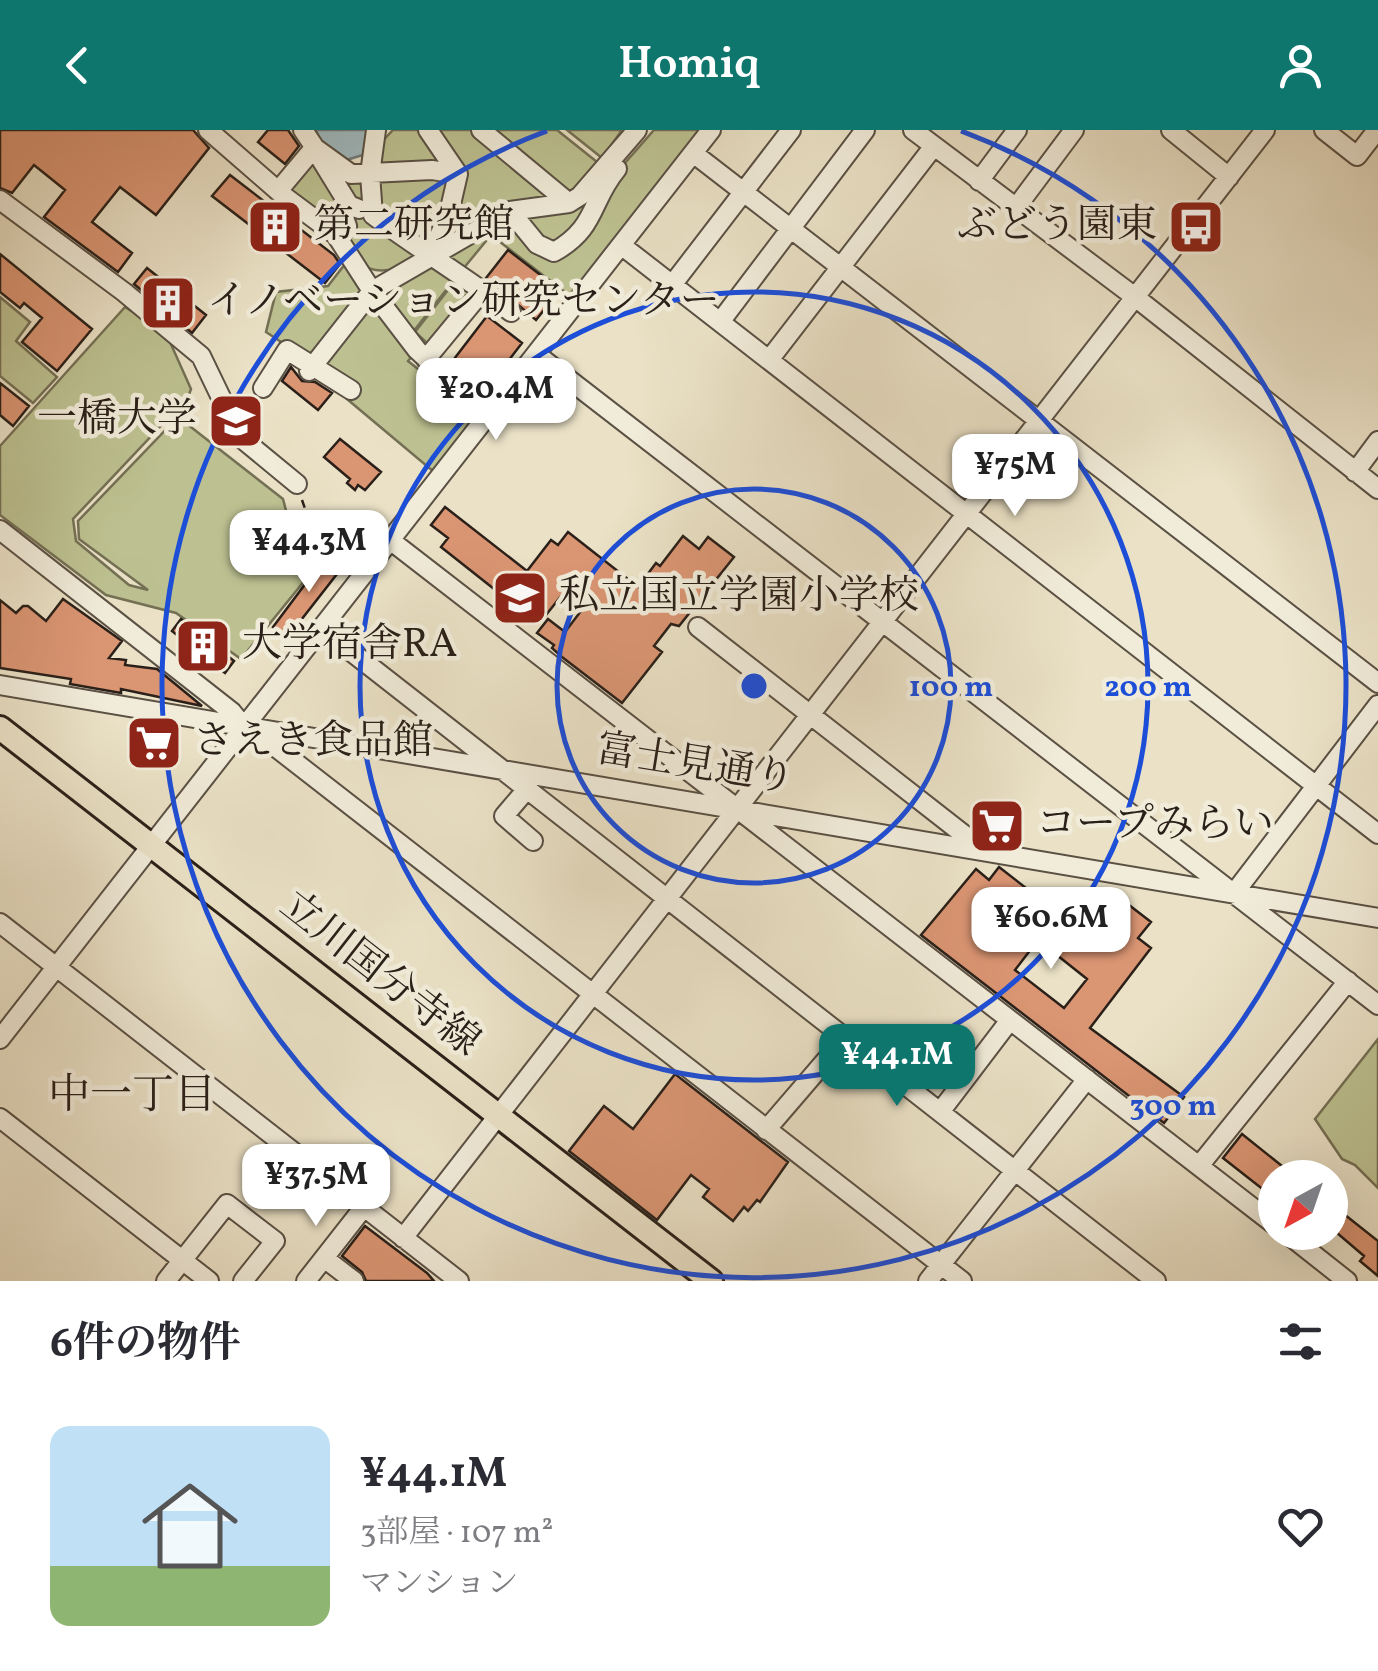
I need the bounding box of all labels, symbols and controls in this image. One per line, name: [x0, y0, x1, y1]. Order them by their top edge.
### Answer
text: Homiq: [618, 34, 760, 97]
icon: back: [50, 38, 105, 93]
icon: person: [1273, 38, 1328, 93]
building icon: 第二研究館: [245, 197, 305, 257]
bus stop icon: ぶどう園東: [1166, 197, 1226, 257]
place label: 第二研究館: [314, 199, 514, 255]
place label: ぶどう園東: [957, 199, 1157, 255]
building icon: イノベーション研究センター: [138, 273, 198, 333]
place label: イノベーション研究センター: [207, 275, 720, 331]
pin: ¥20.4M: [415, 358, 577, 443]
text: ¥20.4M: [438, 368, 554, 412]
school or university icon: 一橋大学: [206, 391, 266, 451]
place label: 一橋大学: [37, 393, 197, 449]
pin: ¥75M: [956, 434, 1074, 519]
text: ¥75M: [974, 444, 1056, 488]
pin: ¥44.3M: [228, 510, 390, 595]
text: ¥44.3M: [252, 520, 366, 564]
school or university icon: 私立国立学園小学校: [490, 568, 550, 628]
place label: 私立国立学園小学校: [559, 570, 919, 626]
building icon: 大学宿舎RA: [173, 616, 233, 676]
place label: 大学宿舎RA: [242, 618, 458, 674]
text: 100 m: [909, 667, 993, 709]
text: 200 m: [1104, 667, 1192, 709]
centre of rings: [736, 668, 772, 704]
supermarket icon: さえき食品館: [124, 713, 184, 773]
place label: さえき食品館: [193, 715, 433, 771]
street label: 富士見通り: [592, 723, 798, 809]
supermarket icon: コープみらい: [967, 796, 1027, 856]
place label: コープみらい: [1036, 798, 1274, 854]
street label: 立川国分寺線: [267, 879, 491, 1071]
pin: ¥60.6M: [970, 887, 1132, 972]
text: ¥60.6M: [993, 897, 1109, 941]
pin: ¥44.1M: [816, 1024, 978, 1109]
text: ¥44.1M: [841, 1034, 953, 1078]
district label: 中一丁目: [48, 1068, 216, 1127]
text: 300 m: [1129, 1086, 1217, 1128]
pin: ¥37.5M: [235, 1144, 397, 1229]
text: ¥37.5M: [264, 1154, 368, 1198]
north arrow: [1258, 1160, 1348, 1250]
map controls: [1258, 1160, 1348, 1250]
icon: filters: [1273, 1314, 1328, 1369]
text: 6件の物件: [50, 1316, 241, 1375]
text: ¥44.1M: [360, 1446, 507, 1505]
icon: home: [130, 1466, 250, 1586]
icon: heart: [1273, 1499, 1328, 1554]
text: 3部屋 · 107 m²: [360, 1512, 553, 1556]
text: マンション: [360, 1563, 519, 1607]

